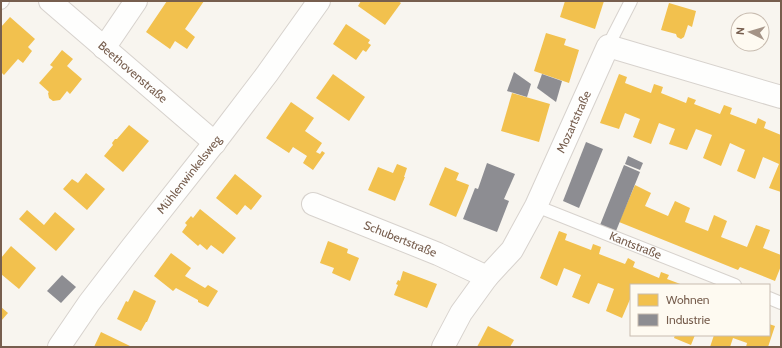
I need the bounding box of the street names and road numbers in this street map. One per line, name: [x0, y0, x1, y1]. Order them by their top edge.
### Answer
street label: Beethovenstraße: [95, 38, 171, 106]
street label: Mozartstraße: [553, 88, 594, 155]
street label: Mühlenwinkelsweg: [153, 131, 225, 217]
street label: Schubertstraße: [362, 217, 439, 260]
street label: Kantstraße: [607, 228, 664, 262]

